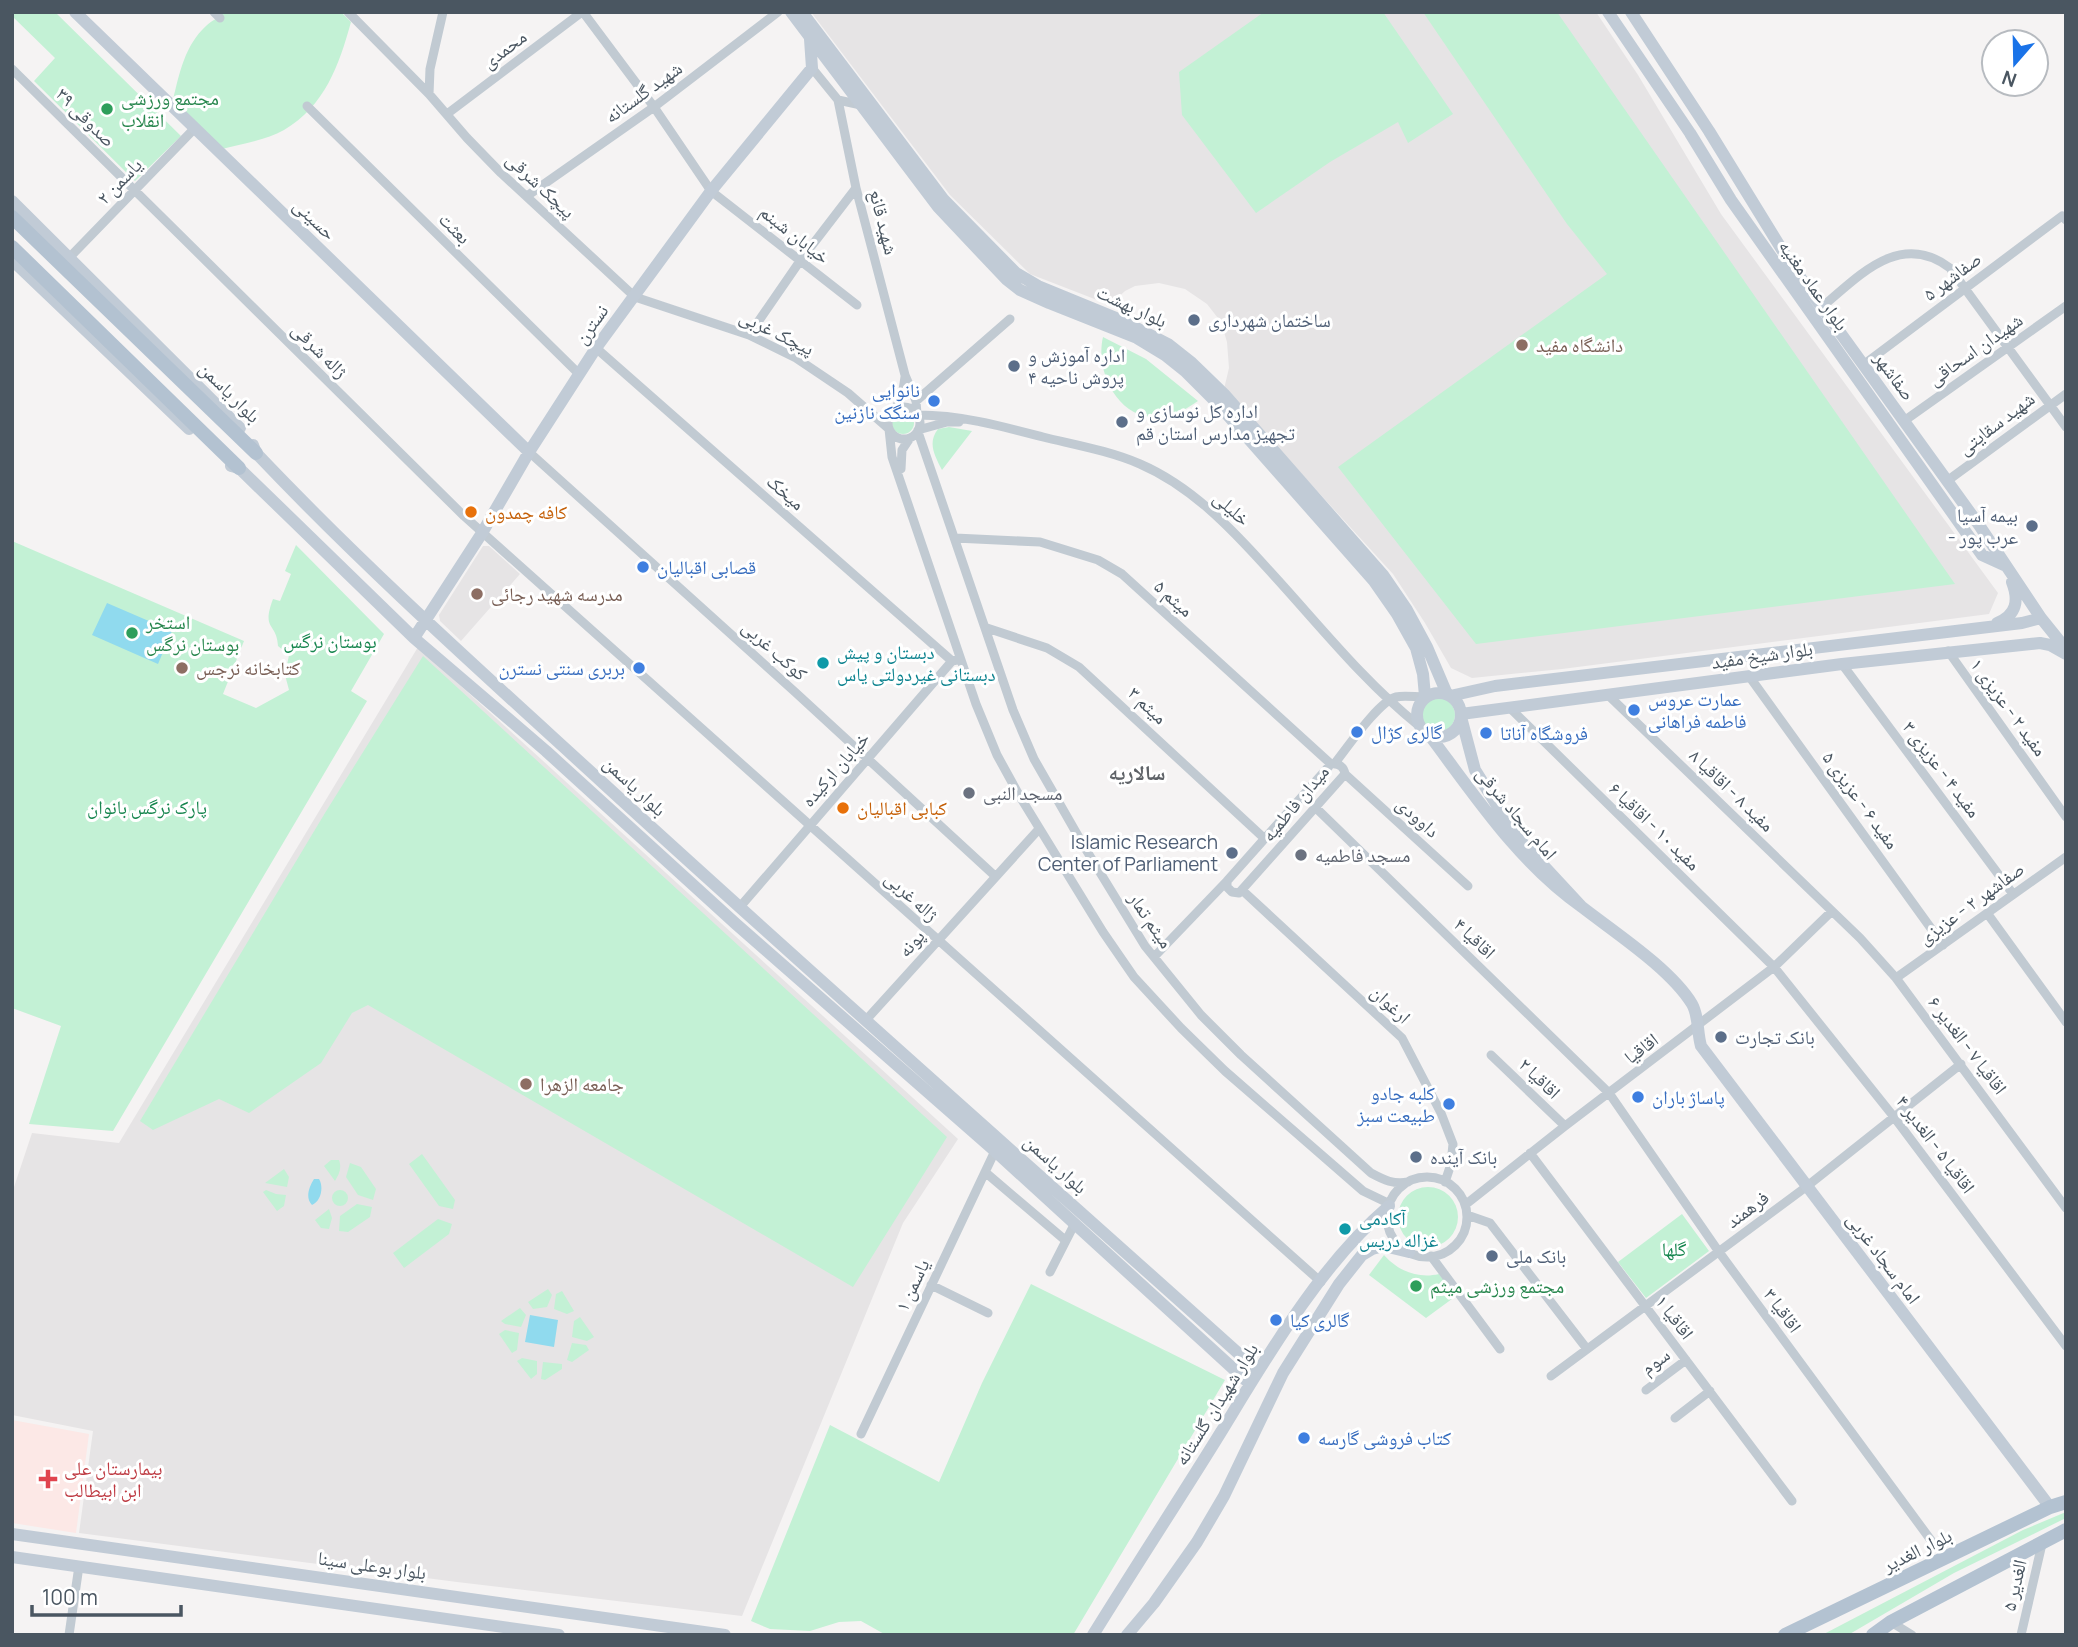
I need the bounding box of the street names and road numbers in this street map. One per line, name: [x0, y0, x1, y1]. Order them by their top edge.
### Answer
street label: محمدی: [476, 24, 532, 74]
street label: شهید گلستانه: [599, 55, 687, 129]
street label: صدوقی ۳۹: [50, 81, 122, 153]
street label: پیچک شرقی: [501, 146, 581, 224]
street label: یاسمن ۲: [91, 152, 148, 210]
street label: شهید قانع: [863, 187, 905, 257]
street label: حسینی: [288, 192, 342, 246]
street label: خیابان شبنم: [755, 198, 835, 270]
street label: بعثت: [433, 206, 477, 250]
street label: بلوار عماد مغنیه: [1773, 234, 1855, 336]
street label: صفاشهر ۵: [1917, 246, 1987, 306]
street label: بلوار بهشت: [1093, 278, 1171, 334]
street label: نسترن: [568, 299, 614, 349]
street label: پیچک غربی: [735, 303, 819, 361]
street label: شهیدان اسحاقی: [1922, 307, 2028, 391]
street label: ژاله شرقی: [286, 316, 354, 384]
street label: صفاشهر: [1868, 345, 1922, 406]
street label: بلوار یاسمن: [194, 356, 266, 428]
street label: شهید سقایتی: [1952, 385, 2040, 461]
street label: میخک: [761, 468, 811, 516]
street label: خلیلی: [1208, 485, 1256, 531]
street label: میثم ۵: [1149, 573, 1199, 623]
street label: کوکب غربی: [737, 614, 813, 686]
street label: بلوار شیخ مفید: [1710, 635, 1814, 675]
street label: مفید ۲ - عزیزی ۱: [1965, 653, 2053, 761]
street label: میثم ۳: [1123, 680, 1173, 730]
street label: مفید ۴ - عزیزی ۳: [1897, 715, 1987, 823]
street label: خیابان ارکیده: [795, 726, 875, 812]
street label: مفید ۸ - اقاقیا ۸: [1684, 743, 1780, 837]
street label: مفید ۶ - عزیزی ۵: [1817, 746, 1905, 854]
street label: بلوار یاسمن: [598, 750, 672, 822]
street label: میدان فاطمیه: [1255, 759, 1335, 847]
street label: امام سجاد شرقی: [1470, 761, 1564, 866]
street label: مفید ۱۰ - اقاقیا ۶: [1604, 776, 1706, 876]
street label: داوودی: [1391, 791, 1445, 843]
street label: صفاشهر ۲ - عزیزی: [1913, 856, 2029, 950]
street label: ژاله غربی: [880, 865, 944, 927]
street label: میثم تمار: [1122, 886, 1179, 953]
street label: اقاقیا ۴: [1448, 912, 1502, 964]
street label: پونه: [892, 923, 930, 963]
street label: ارغوان: [1365, 979, 1417, 1029]
street label: اقاقیا ۷ - الغدیر ۶: [1922, 991, 2014, 1099]
street label: اقاقیا: [1618, 1027, 1664, 1069]
street label: اقاقیا ۲: [1513, 1052, 1567, 1104]
street label: اقاقیا ۵ - الغدیر ۴: [1890, 1090, 1982, 1198]
street label: بلوار یاسمن: [1019, 1129, 1093, 1199]
street label: فرهمند: [1720, 1184, 1774, 1234]
street label: امام سجاد غربی: [1840, 1207, 1927, 1310]
street label: یاسمن ۱: [889, 1254, 935, 1315]
street label: اقاقیا ۳: [1758, 1282, 1808, 1338]
street label: اقاقیا ۱: [1650, 1289, 1700, 1345]
street label: بلوار شهیدان گلستانه: [1168, 1338, 1264, 1470]
street label: سوم: [1635, 1341, 1676, 1381]
street label: بلوار الغدیر: [1877, 1522, 1956, 1578]
street label: بلوار بوعلی سینا: [316, 1545, 428, 1585]
street label: الغدیر ۵: [1995, 1557, 2033, 1613]

